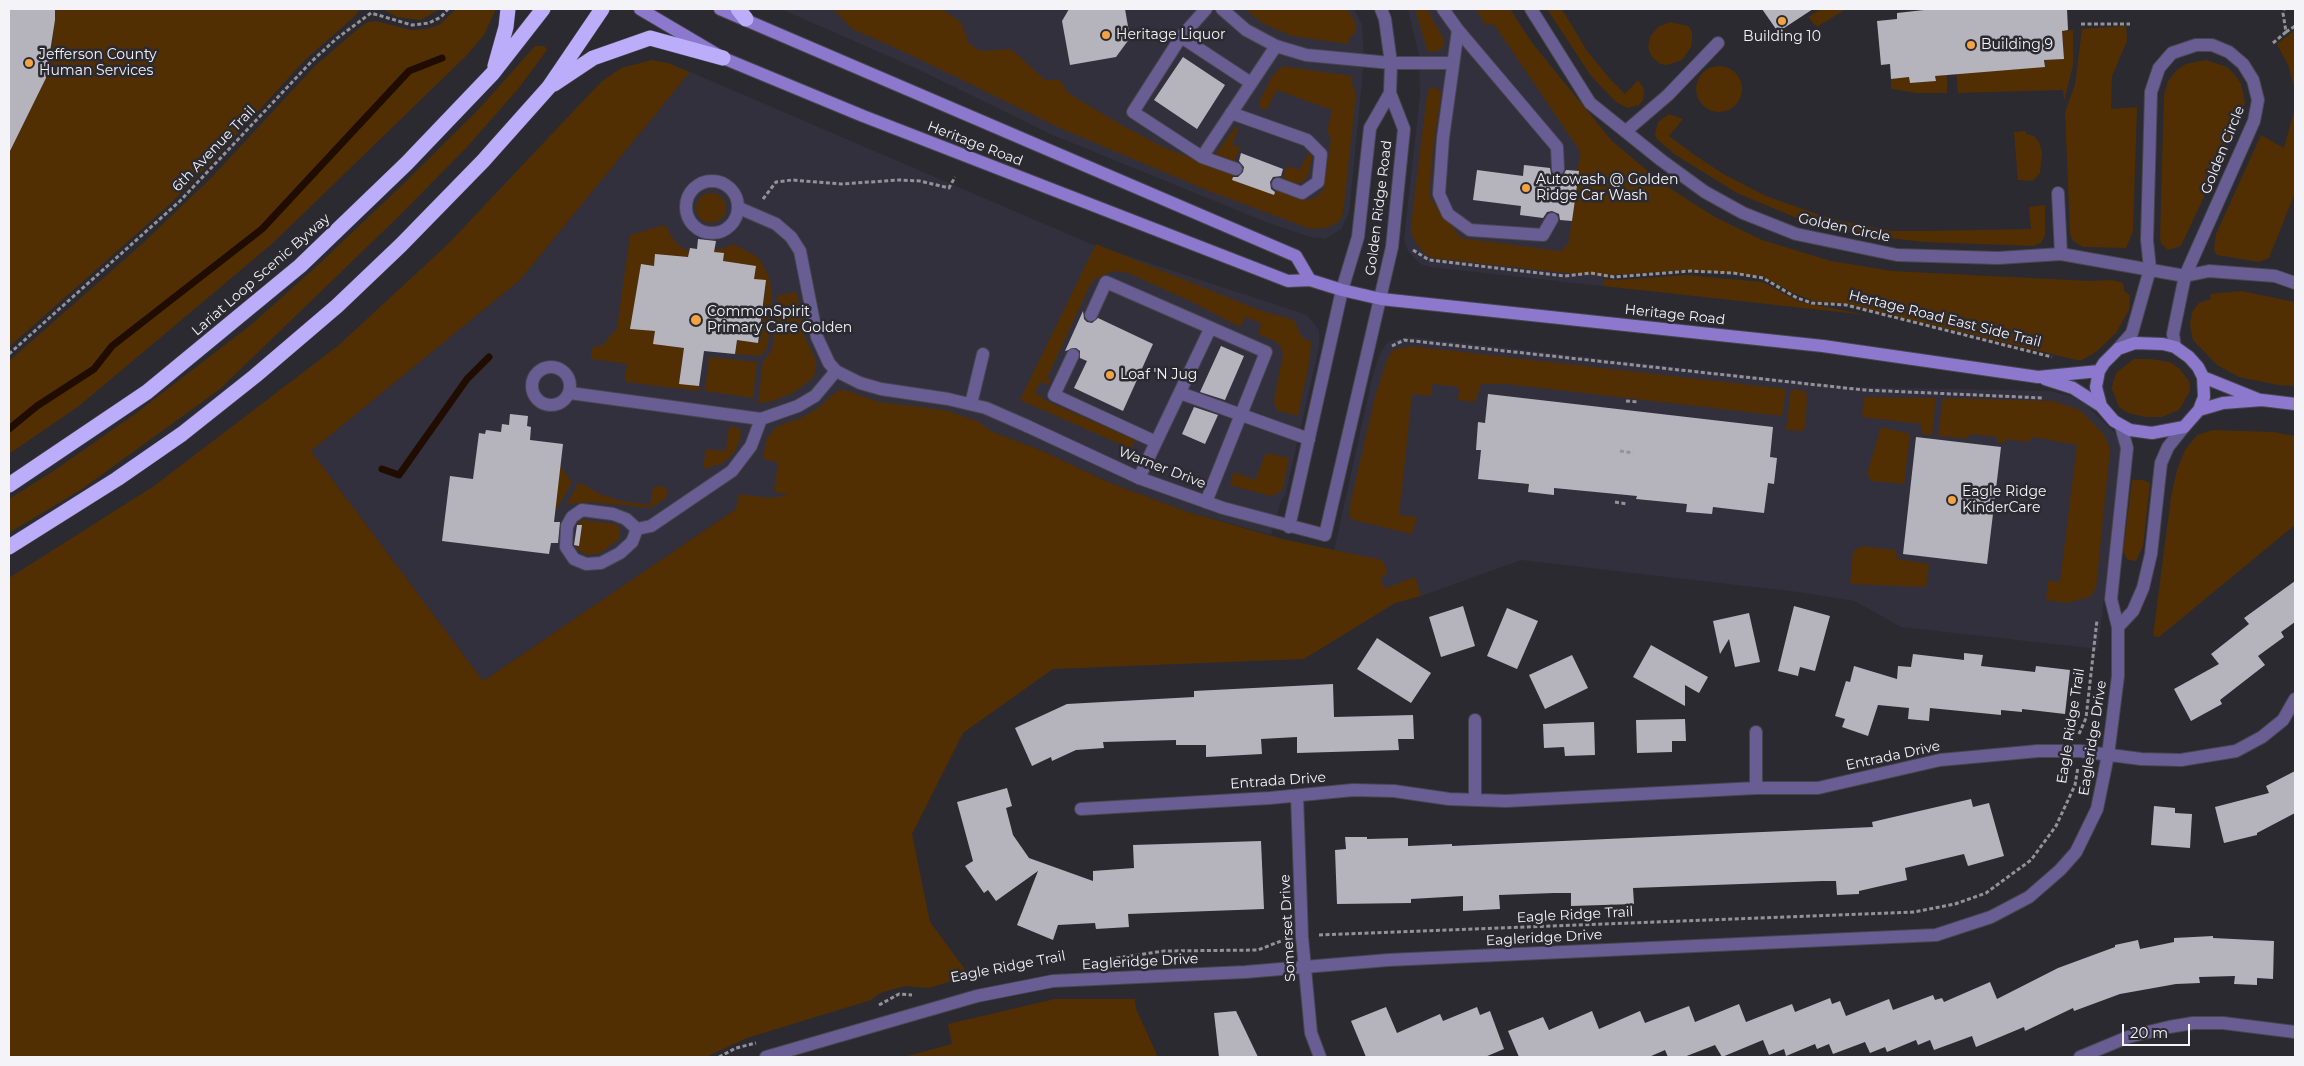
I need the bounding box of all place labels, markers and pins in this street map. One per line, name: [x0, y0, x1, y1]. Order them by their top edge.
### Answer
marker: Building 10: [1776, 15, 1788, 27]
place label: Heritage Liquor: [1116, 27, 1226, 43]
marker: Heritage Liquor: [1100, 29, 1112, 41]
place label: Building 10: [1743, 29, 1821, 45]
place label: Building 9: [1981, 37, 2053, 53]
marker: Building 9: [1965, 39, 1977, 51]
place label: Jefferson County Human Services: [39, 47, 157, 80]
marker: Jefferson County Human Services: [23, 57, 35, 69]
place label: Autowash @ Golden Ridge Car Wash: [1536, 172, 1678, 204]
marker: Autowash @ Golden Ridge Car Wash: [1520, 182, 1532, 194]
place label: CommonSpirit Primary Care Golden: [707, 304, 852, 336]
marker: CommonSpirit Primary Care Golden: [689, 313, 703, 327]
place label: Loaf 'N Jug: [1120, 367, 1197, 383]
marker: Loaf 'N Jug: [1104, 369, 1116, 381]
place label: Eagle Ridge KinderCare: [1962, 484, 2046, 516]
marker: Eagle Ridge KinderCare: [1946, 494, 1958, 506]

